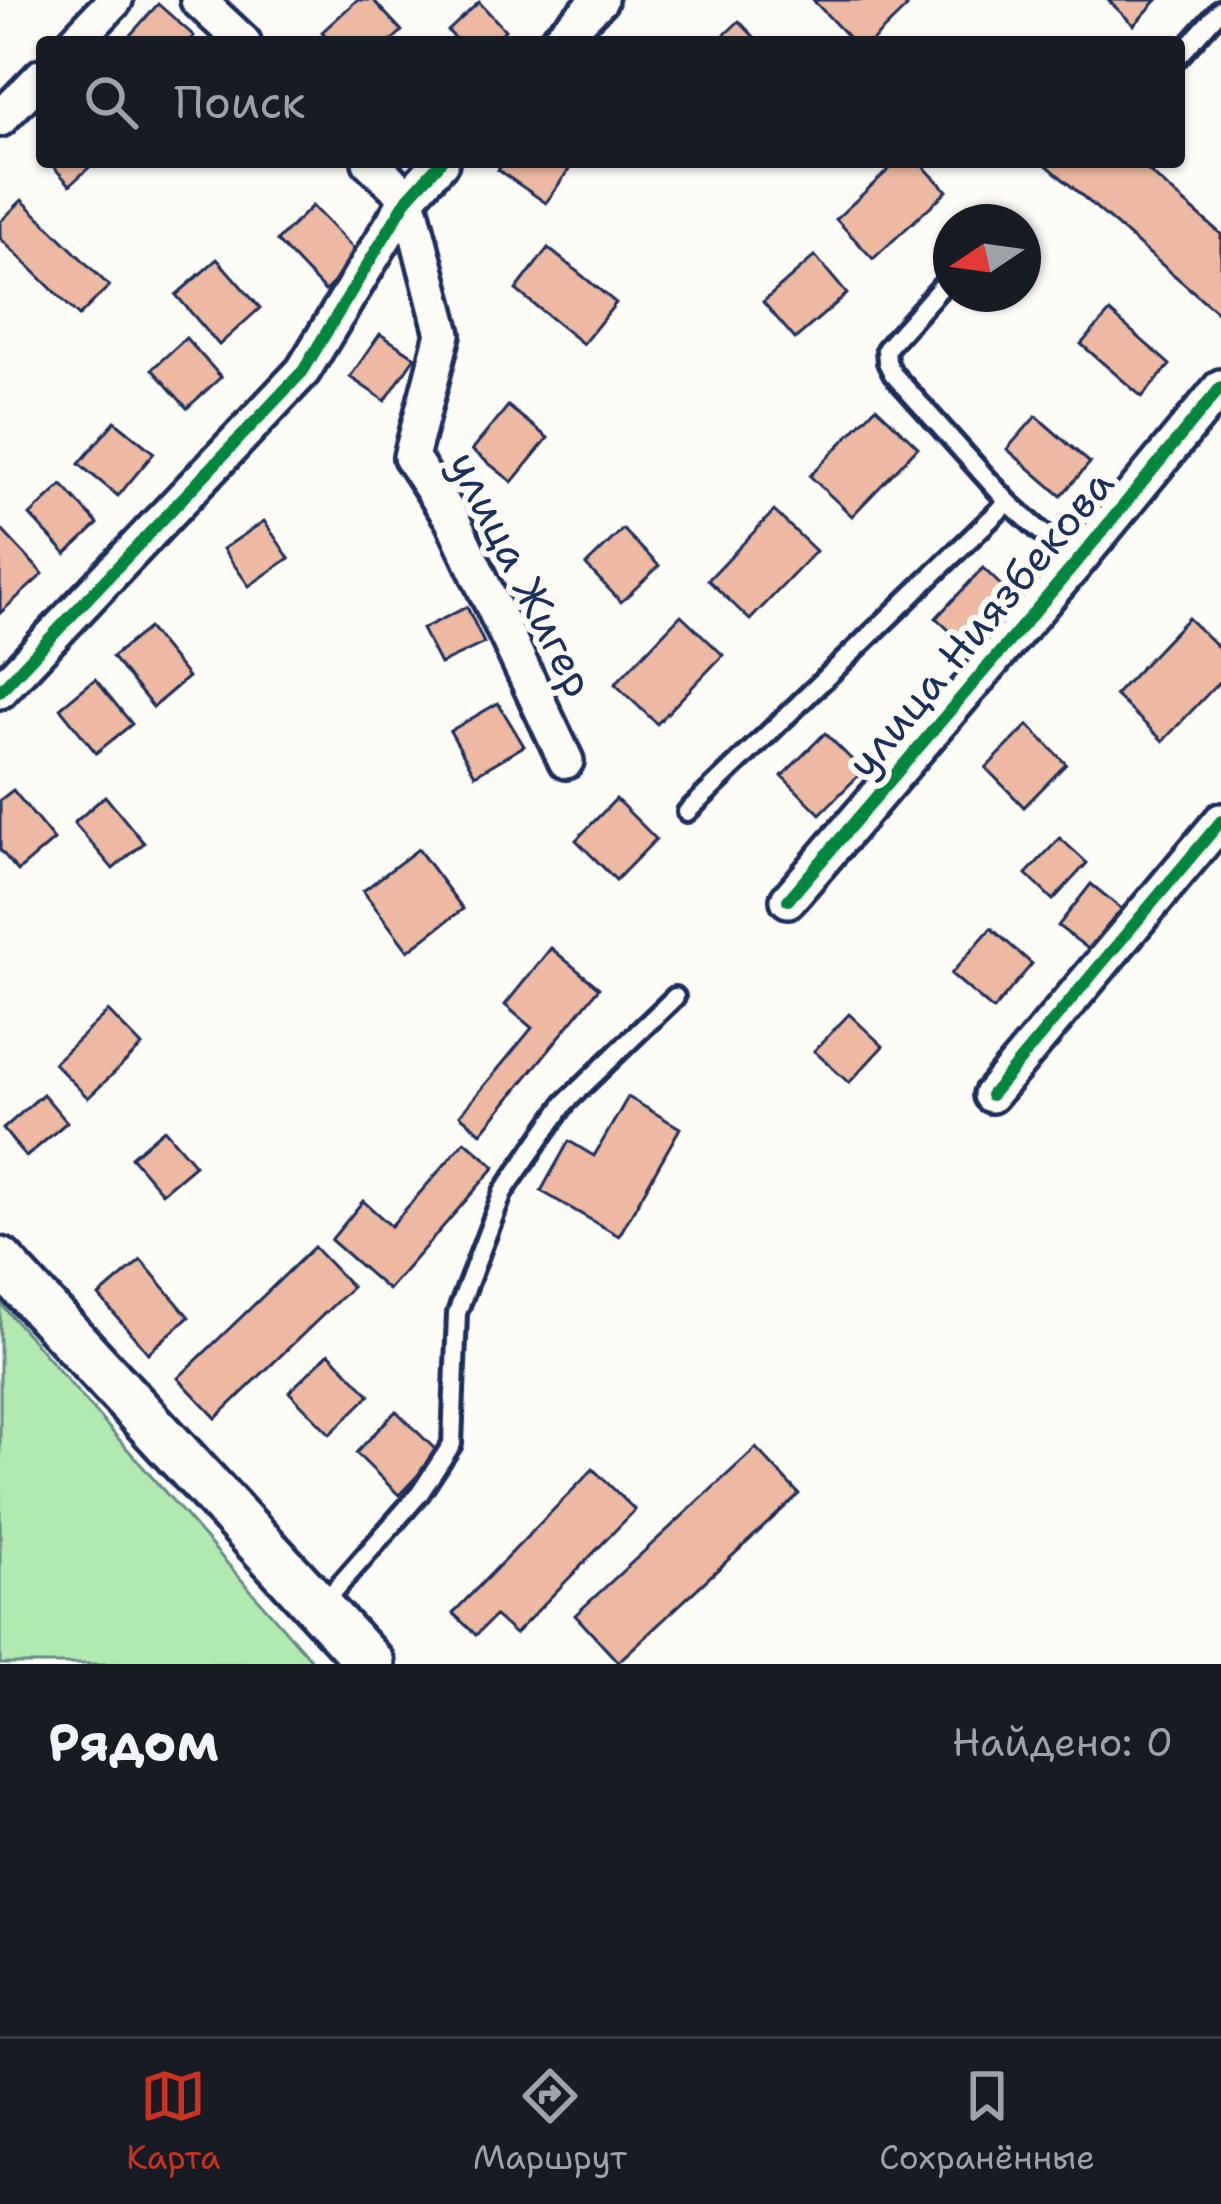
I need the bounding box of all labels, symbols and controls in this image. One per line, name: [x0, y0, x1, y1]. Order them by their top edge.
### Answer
search box: [36, 36, 1185, 168]
icon: search: [78, 69, 144, 135]
text: Поиск: [174, 72, 305, 132]
north arrow: [933, 204, 1041, 312]
street label: улица Жигер: [436, 442, 608, 706]
street label: улица Ниязбекова: [834, 457, 1126, 789]
text: Рядом: [48, 1708, 219, 1776]
text: Найдено: 0: [952, 1716, 1173, 1768]
tab: Карта: [126, 2063, 221, 2180]
tab: Маршрут: [473, 2063, 627, 2180]
tab: Сохранённые: [879, 2063, 1095, 2180]

